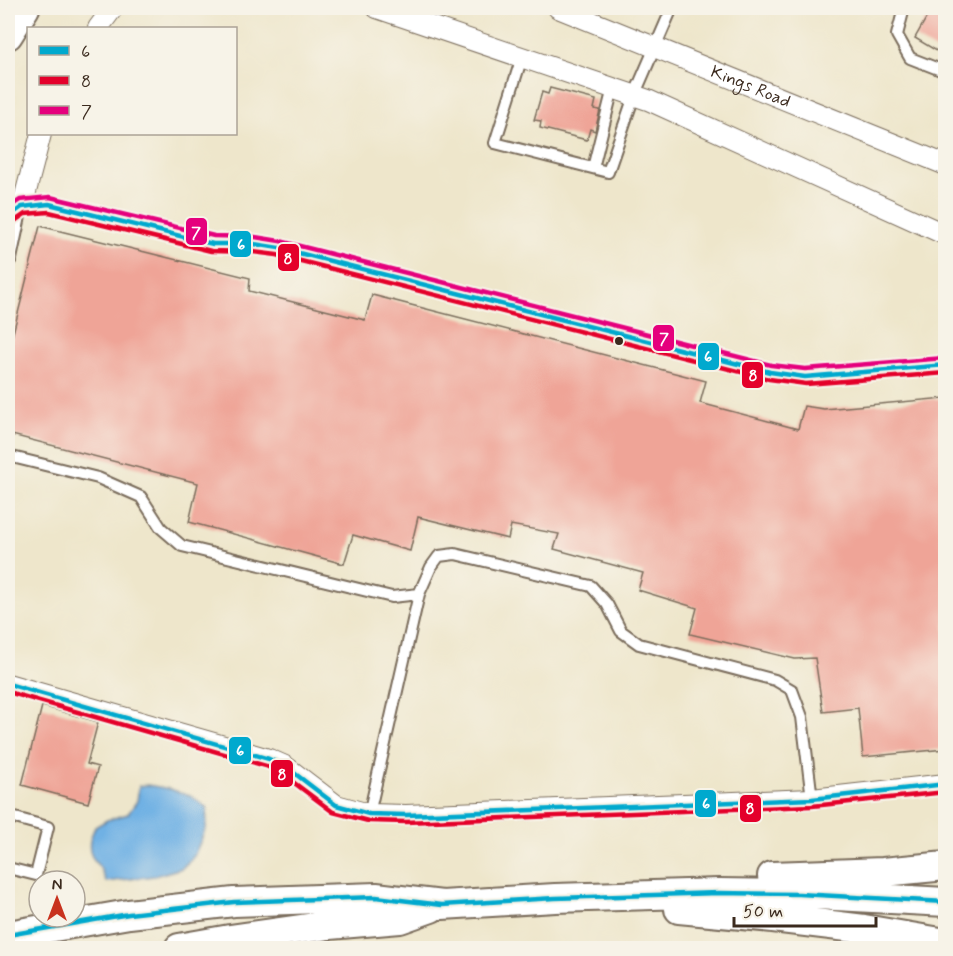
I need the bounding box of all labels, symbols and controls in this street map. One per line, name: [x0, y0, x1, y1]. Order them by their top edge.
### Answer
legend: [27, 27, 237, 135]
text: 6: [81, 40, 90, 64]
street label: Kings Road: [707, 60, 794, 114]
text: 8: [81, 70, 91, 94]
text: 7: [81, 100, 92, 124]
line badge: 7: [185, 217, 208, 246]
text: 7: [191, 223, 201, 244]
line badge: 6: [229, 230, 252, 258]
text: 6: [237, 235, 245, 256]
line badge: 8: [277, 243, 300, 272]
text: 8: [283, 249, 293, 270]
line badge: 7: [652, 324, 675, 352]
text: 7: [659, 329, 669, 350]
unlabelled marker: [613, 335, 625, 347]
line badge: 6: [697, 342, 720, 371]
text: 6: [704, 347, 712, 368]
line badge: 8: [741, 361, 764, 389]
text: 8: [748, 366, 758, 387]
line badge: 6: [228, 736, 252, 765]
text: 6: [236, 741, 244, 762]
line badge: 8: [270, 759, 294, 788]
text: 8: [277, 765, 287, 786]
line badge: 6: [694, 789, 717, 818]
text: 6: [702, 794, 710, 815]
line badge: 8: [739, 794, 762, 823]
text: 8: [745, 799, 755, 820]
north arrow: [27, 869, 87, 929]
text: N: [52, 875, 62, 896]
scale bar: [734, 890, 876, 928]
text: 50 m: [743, 900, 783, 924]

